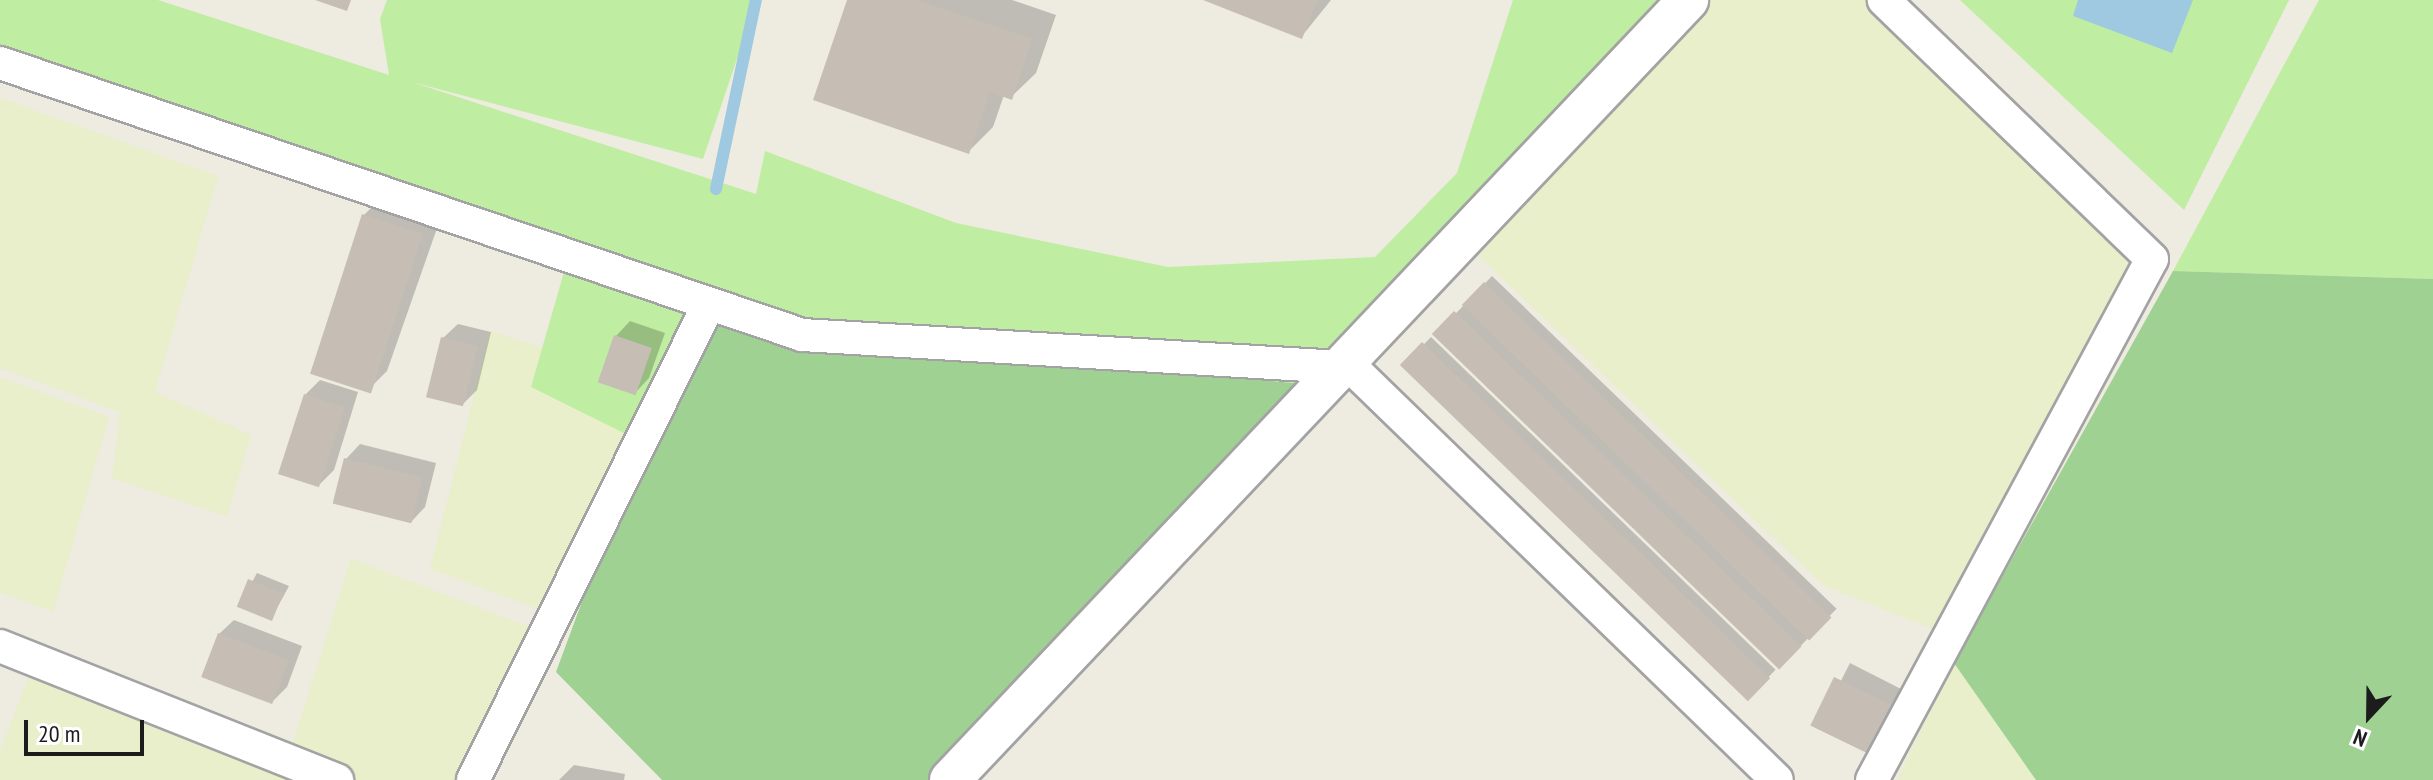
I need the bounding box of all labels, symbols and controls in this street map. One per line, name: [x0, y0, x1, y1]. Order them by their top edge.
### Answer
north arrow: [2329, 676, 2409, 756]
scale bar: [28, 704, 148, 754]
text: 20 m: [38, 718, 80, 749]
text: N: [2349, 723, 2371, 753]

